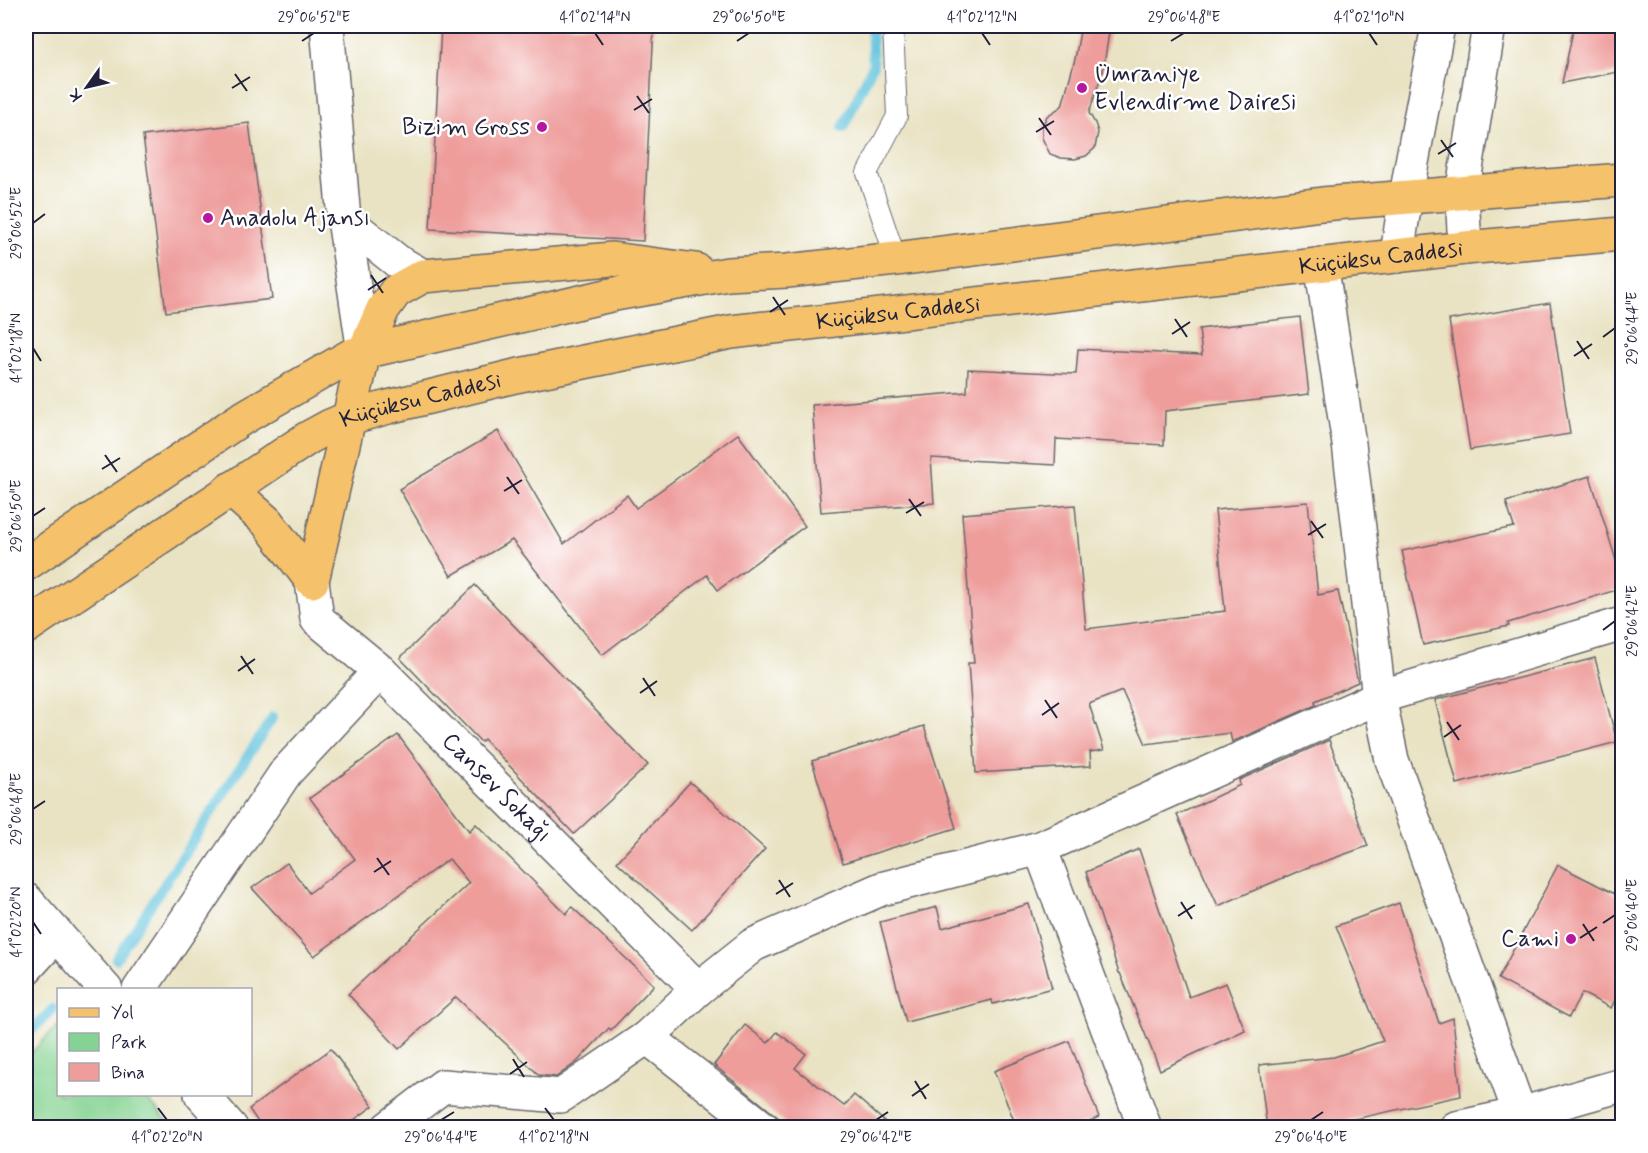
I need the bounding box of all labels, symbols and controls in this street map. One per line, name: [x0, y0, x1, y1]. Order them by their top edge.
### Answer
text: 29°06'52"E: [278, 8, 350, 28]
text: 41°02'14"N: [560, 8, 631, 28]
text: 29°06'50"E: [712, 8, 786, 28]
text: 41°02'12"N: [947, 8, 1017, 28]
text: 29°06'48"E: [1148, 8, 1220, 28]
text: 41°02'10"N: [1334, 8, 1404, 28]
north arrow: [57, 57, 117, 117]
place label: Ümraniye Evlendirme Dairesi: [1094, 59, 1296, 118]
marker: Ümraniye Evlendirme Dairesi: [1075, 81, 1089, 95]
text: K: [64, 83, 88, 105]
place label: Bizim Gross: [402, 112, 530, 143]
marker: Bizim Gross: [535, 120, 549, 134]
text: 29°06'52"E: [7, 187, 27, 259]
place label: Anadolu Ajansı: [220, 203, 370, 234]
marker: Anadolu Ajansı: [201, 211, 215, 225]
street label: Küçüksu Caddesi: [1297, 233, 1465, 282]
street label: Küçüksu Caddesi: [814, 288, 982, 338]
text: 29°06'44"E: [1623, 291, 1643, 365]
text: 41°02'18"N: [7, 313, 27, 383]
street label: Küçüksu Caddesi: [335, 364, 504, 436]
text: 29°06'50"E: [7, 479, 27, 553]
text: 29°06'42"E: [1623, 585, 1643, 657]
street label: Cansev Sokağı: [435, 726, 558, 849]
text: 29°06'48"E: [7, 773, 27, 845]
text: 29°06'40"E: [1623, 878, 1643, 951]
text: 41°02'20"N: [7, 886, 27, 958]
place label: Cami: [1501, 924, 1559, 955]
marker: Cami: [1564, 932, 1578, 946]
legend: [57, 988, 252, 1096]
text: Yol: [111, 1001, 134, 1025]
text: Park: [111, 1031, 147, 1055]
text: Bina: [111, 1061, 145, 1085]
text: 41°02'20"N: [131, 1128, 203, 1148]
text: 29°06'44"E: [404, 1128, 478, 1148]
text: 41°02'18"N: [519, 1128, 589, 1148]
text: 29°06'42"E: [840, 1128, 912, 1148]
text: 29°06'40"E: [1275, 1128, 1348, 1148]

